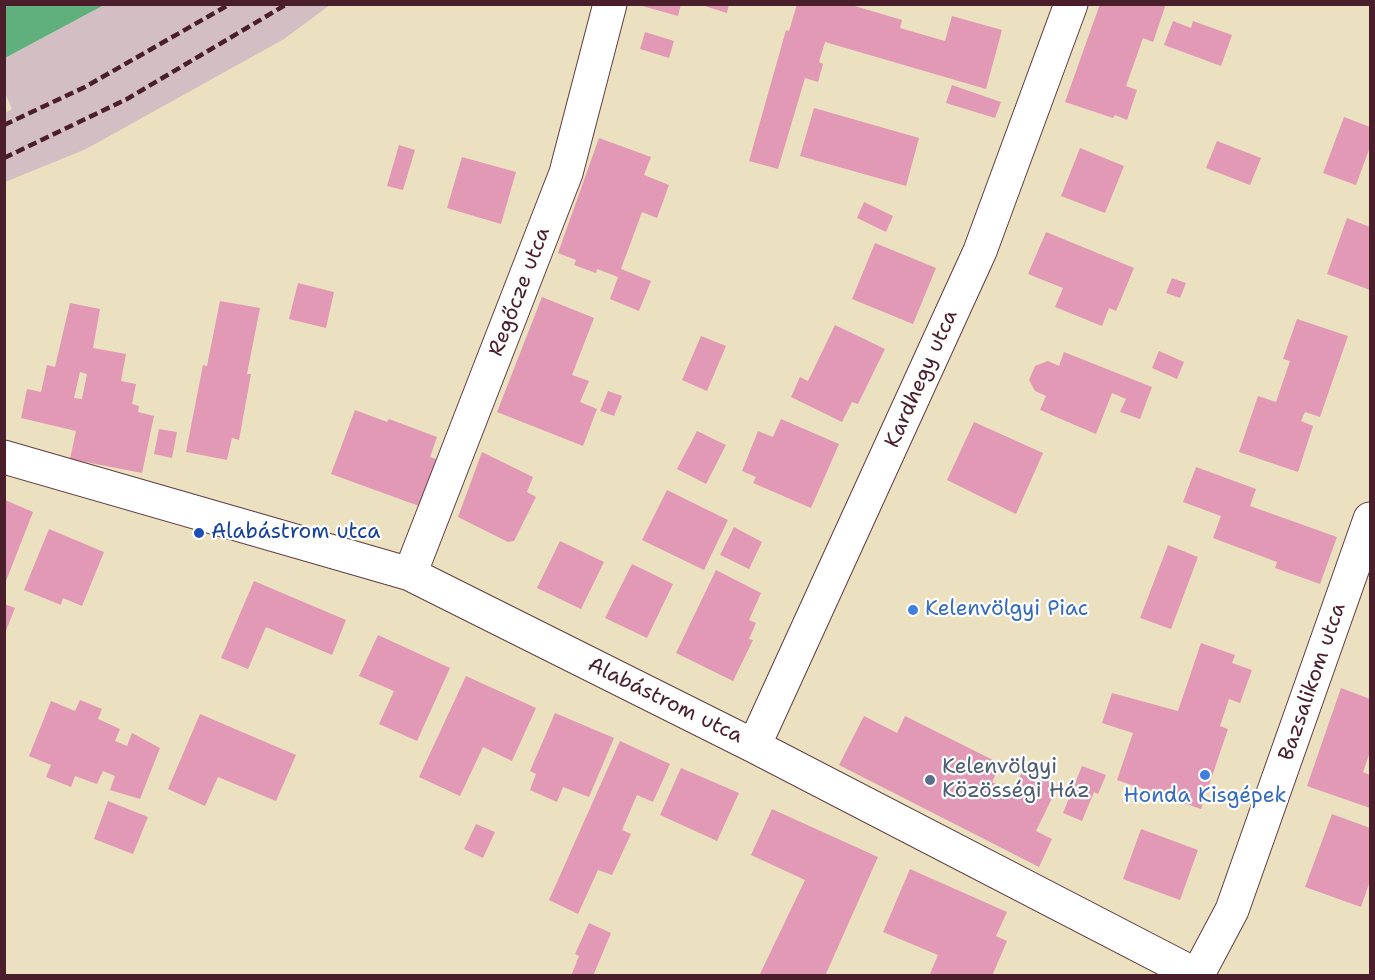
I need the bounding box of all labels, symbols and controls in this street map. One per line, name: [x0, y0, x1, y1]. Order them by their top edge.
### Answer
street label: Regőcze utca: [484, 224, 556, 360]
street label: Kardhegy utca: [880, 306, 964, 452]
place label: Alabástrom utca: [211, 520, 380, 546]
marker: Alabástrom utca: [192, 526, 206, 540]
place label: Kelenvölgyi Piac: [925, 597, 1088, 623]
street label: Bazsalikom utca: [1274, 600, 1352, 764]
marker: Kelenvölgyi Piac: [906, 603, 920, 617]
street label: Alabástrom utca: [583, 653, 747, 749]
place label: Kelenvölgyi Közösségi Ház: [942, 755, 1090, 805]
marker: Honda Kisgépek: [1198, 768, 1212, 782]
marker: Kelenvölgyi Közösségi Ház: [923, 773, 937, 787]
place label: Honda Kisgépek: [1123, 784, 1287, 810]

